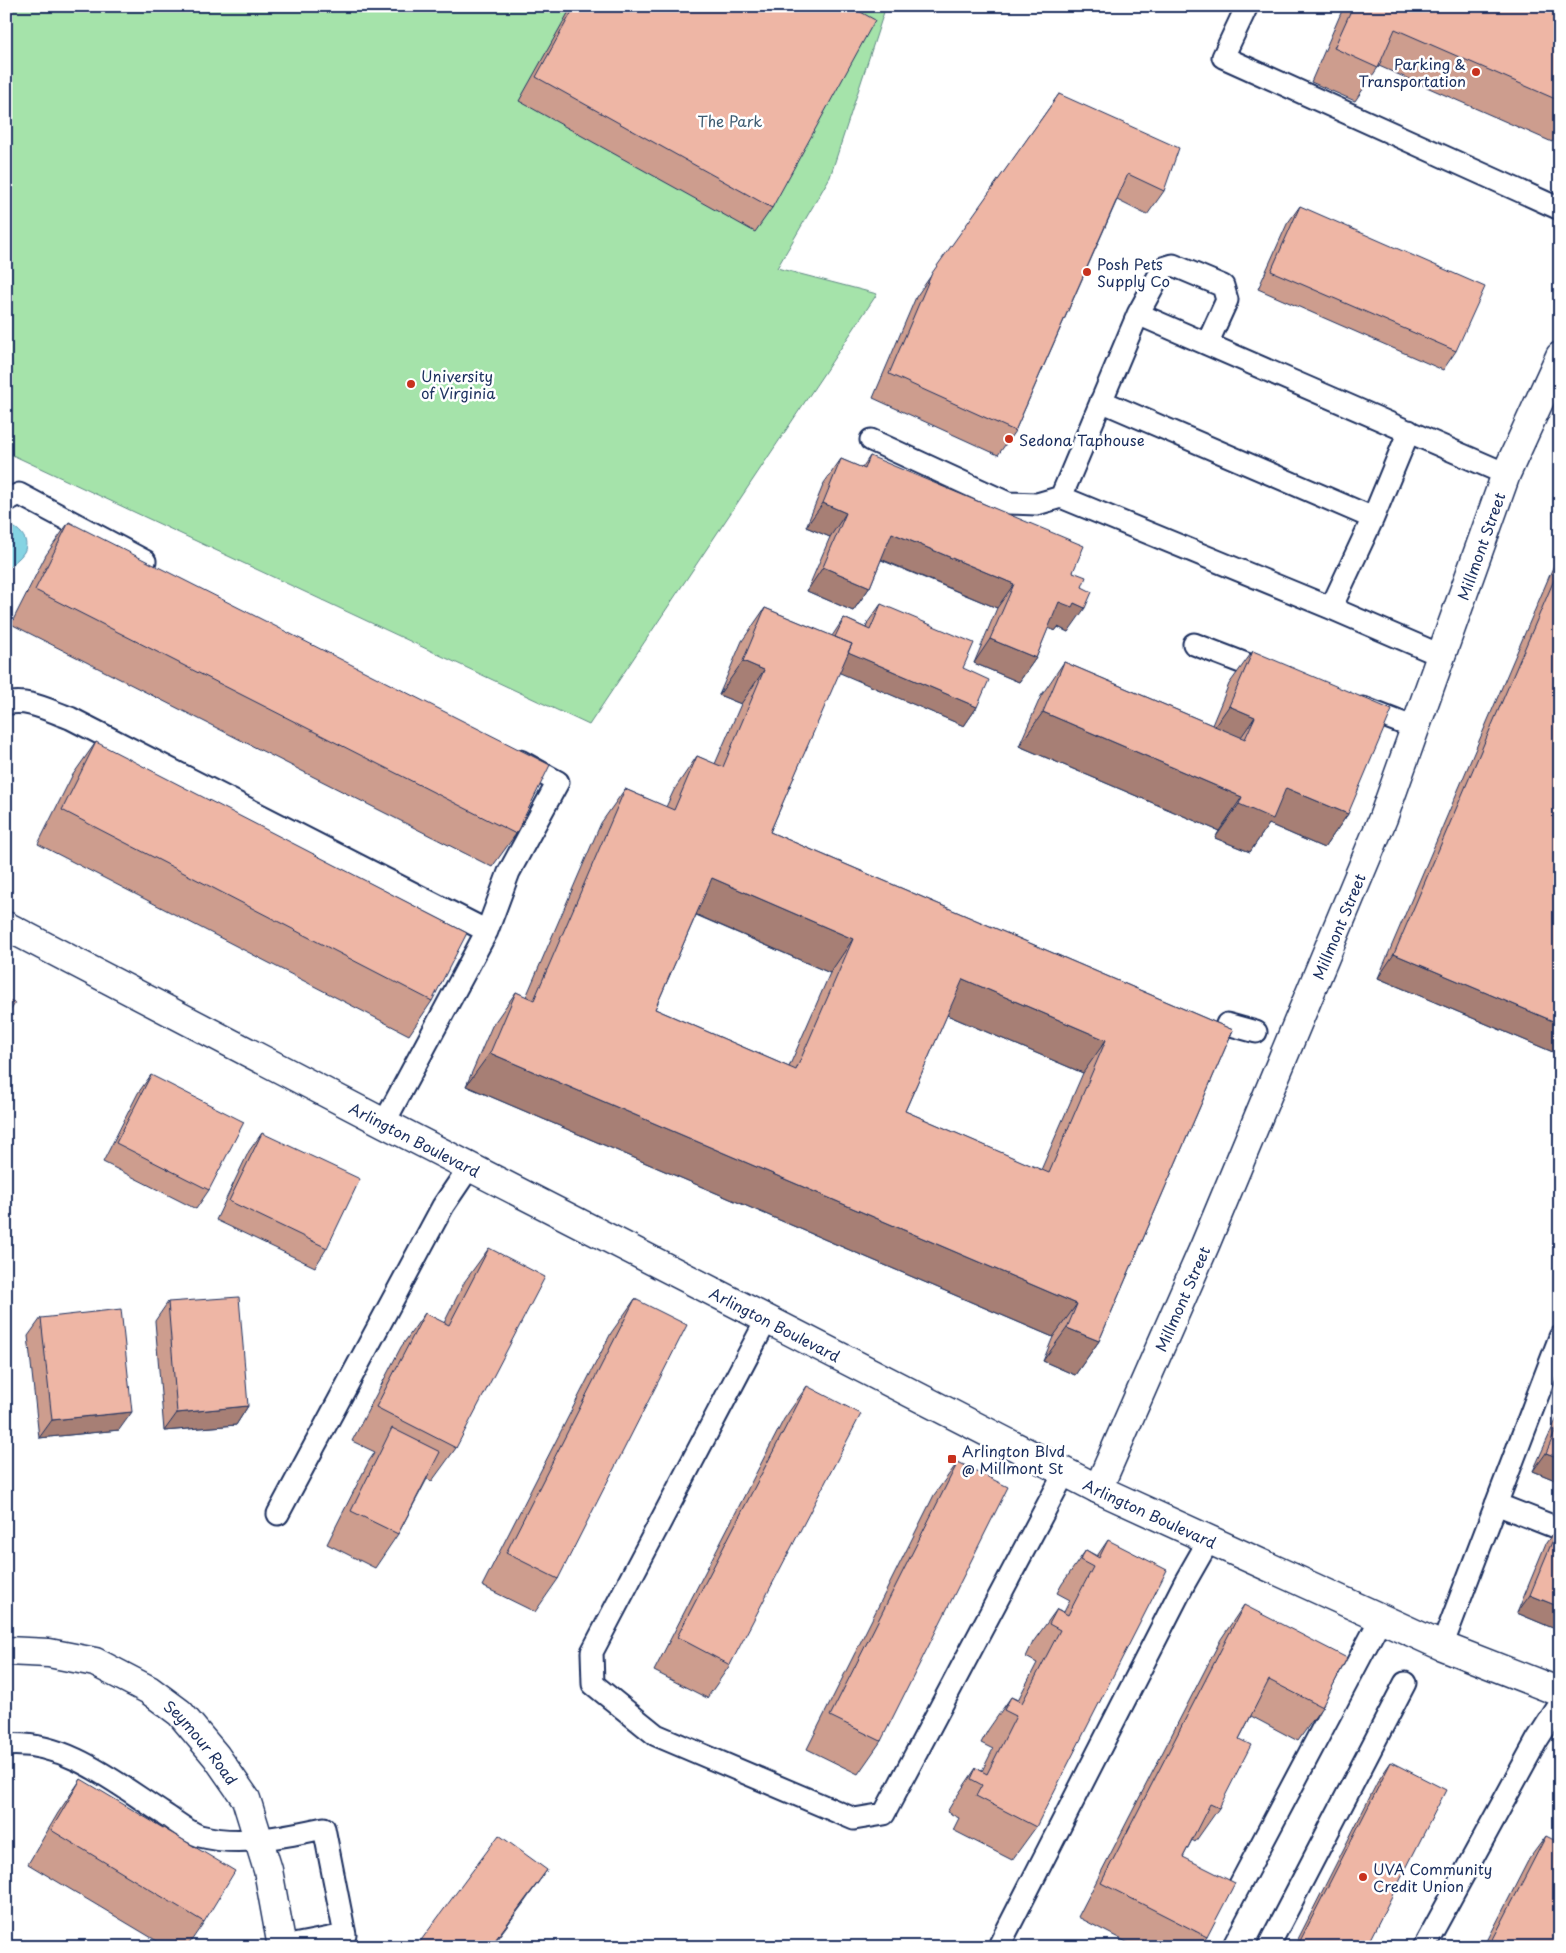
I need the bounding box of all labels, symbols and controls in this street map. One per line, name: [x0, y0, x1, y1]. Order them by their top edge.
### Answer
place label: Parking & Transportation: [1359, 52, 1466, 92]
marker: Parking & Transportation: [1470, 66, 1482, 78]
park label: The Park: [698, 109, 762, 132]
place label: Posh Pets Supply Co: [1097, 252, 1170, 292]
marker: Posh Pets Supply Co: [1081, 266, 1093, 278]
place label: University of Virginia: [421, 364, 496, 404]
marker: University of Virginia: [405, 378, 417, 390]
place label: Sedona Taphouse: [1019, 428, 1145, 451]
marker: Sedona Taphouse: [1003, 433, 1015, 445]
street label: Millmont Street: [1450, 489, 1510, 603]
street label: Millmont Street: [1306, 869, 1370, 983]
street label: Arlington Boulevard: [346, 1096, 484, 1182]
street label: Millmont Street: [1148, 1242, 1215, 1355]
street label: Arlington Boulevard: [706, 1280, 845, 1367]
place label: Arlington Blvd @ Millmont St: [962, 1439, 1065, 1479]
marker: Arlington Blvd @ Millmont St: [946, 1453, 958, 1465]
street label: Arlington Boulevard: [1080, 1472, 1221, 1553]
street label: Seymour Road: [160, 1694, 244, 1789]
place label: UVA Community Credit Union: [1373, 1857, 1492, 1897]
marker: UVA Community Credit Union: [1357, 1871, 1369, 1883]

